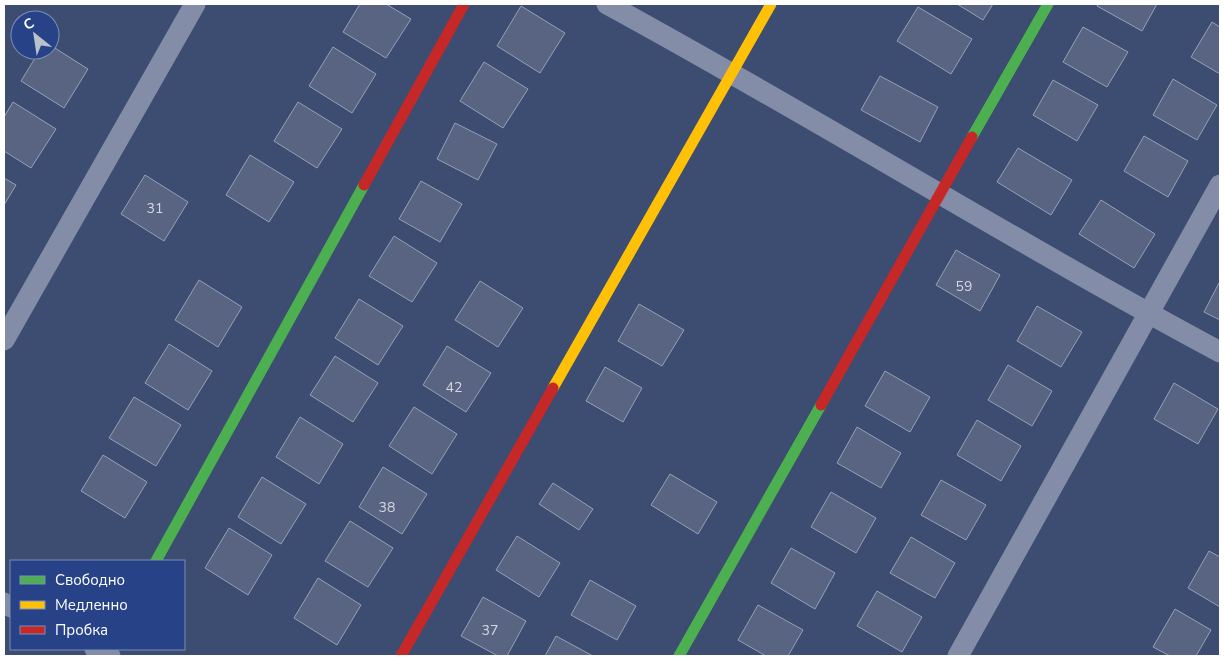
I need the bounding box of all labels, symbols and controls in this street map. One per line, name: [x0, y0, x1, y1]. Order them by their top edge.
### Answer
north arrow: [10, 10, 60, 60]
text: С: [20, 13, 38, 35]
house number: 31: [147, 199, 163, 218]
house number: 59: [956, 277, 972, 296]
house number: 42: [446, 378, 462, 397]
house number: 38: [379, 498, 395, 517]
legend: [10, 560, 185, 650]
text: Свободно: [55, 570, 125, 590]
text: Медленно: [55, 595, 128, 615]
text: Пробка: [55, 620, 108, 640]
house number: 37: [482, 621, 498, 640]

